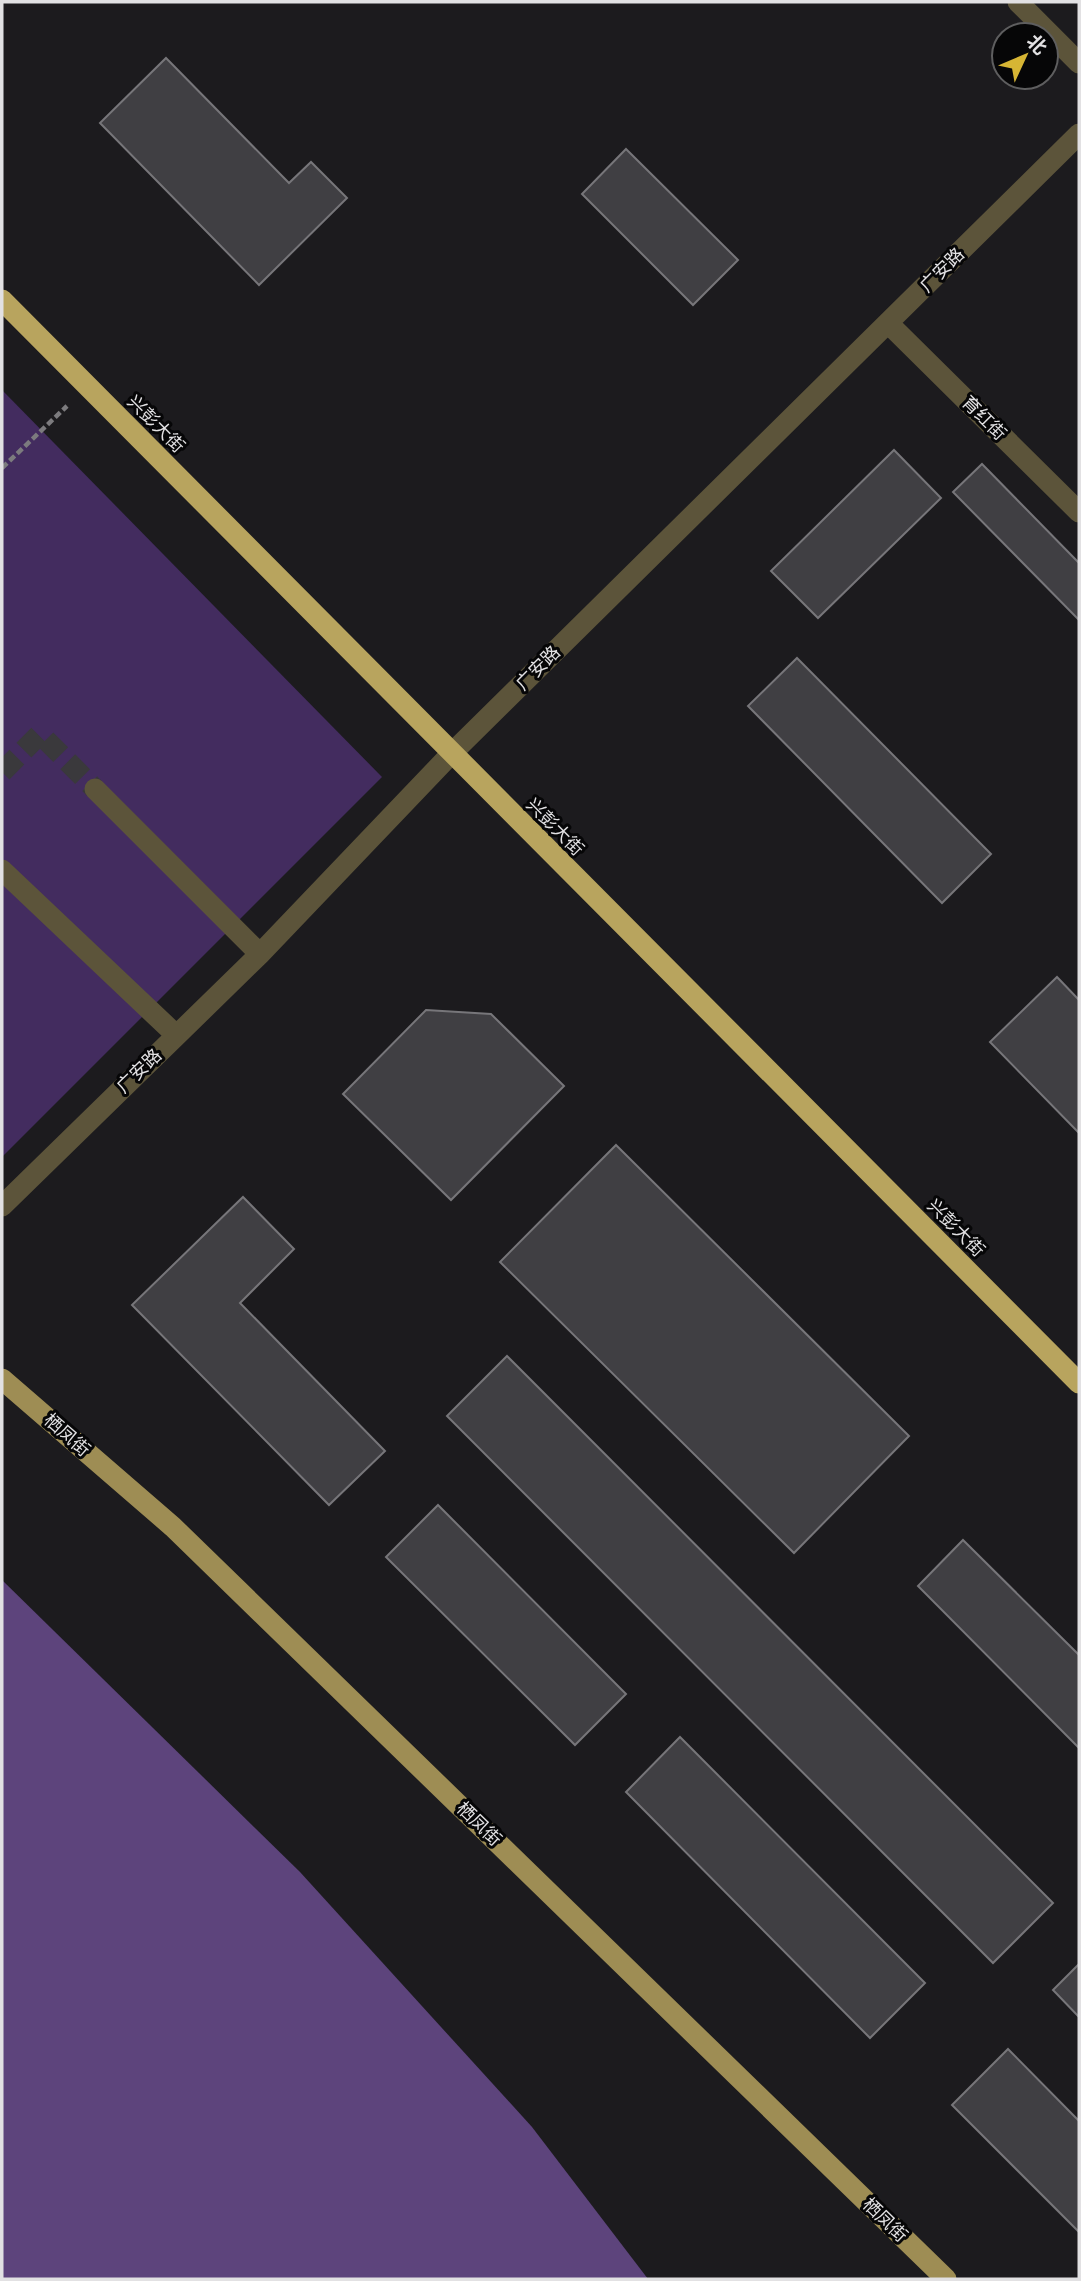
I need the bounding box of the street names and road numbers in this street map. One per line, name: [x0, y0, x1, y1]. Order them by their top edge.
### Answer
street label: 广安路: [915, 243, 969, 297]
street label: 兴彭大街: [123, 391, 189, 457]
street label: 育红街: [957, 391, 1011, 445]
street label: 广安路: [511, 641, 565, 695]
street label: 兴彭大街: [522, 794, 588, 860]
street label: 广安路: [112, 1044, 166, 1098]
street label: 兴彭大街: [923, 1195, 989, 1261]
street label: 栖凤街: [39, 1409, 95, 1461]
street label: 栖凤街: [452, 1797, 506, 1851]
street label: 栖凤街: [858, 2193, 912, 2247]

